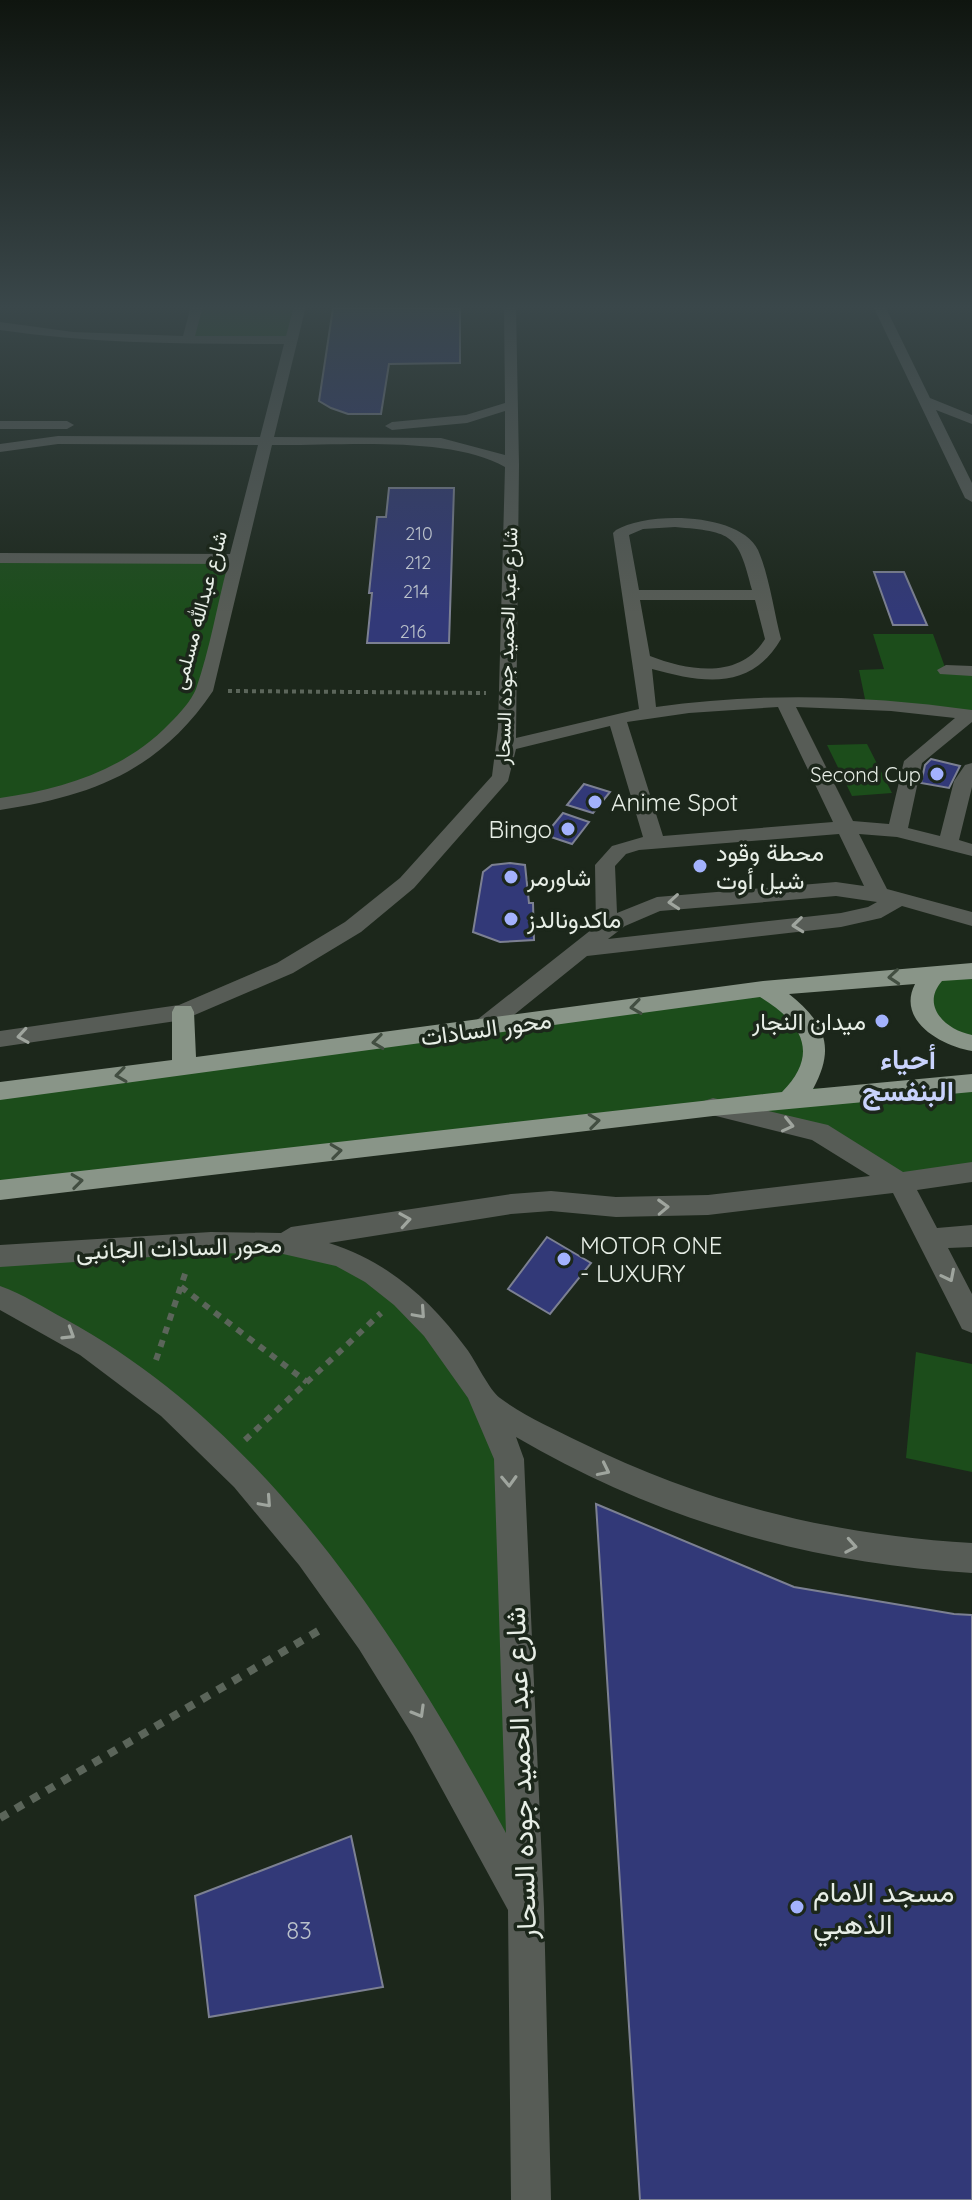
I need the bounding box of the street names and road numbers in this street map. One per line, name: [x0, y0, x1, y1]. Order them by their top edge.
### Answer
street label: شارع عبد الحميد جوده السحار: [489, 527, 525, 766]
street label: شارع عبدالله مسلمى: [166, 528, 234, 692]
street label: محور السادات: [419, 1004, 553, 1053]
street label: محور السادات الجانبى: [75, 1228, 283, 1267]
street label: شارع عبد الحميد جوده السحار: [497, 1606, 545, 1941]

